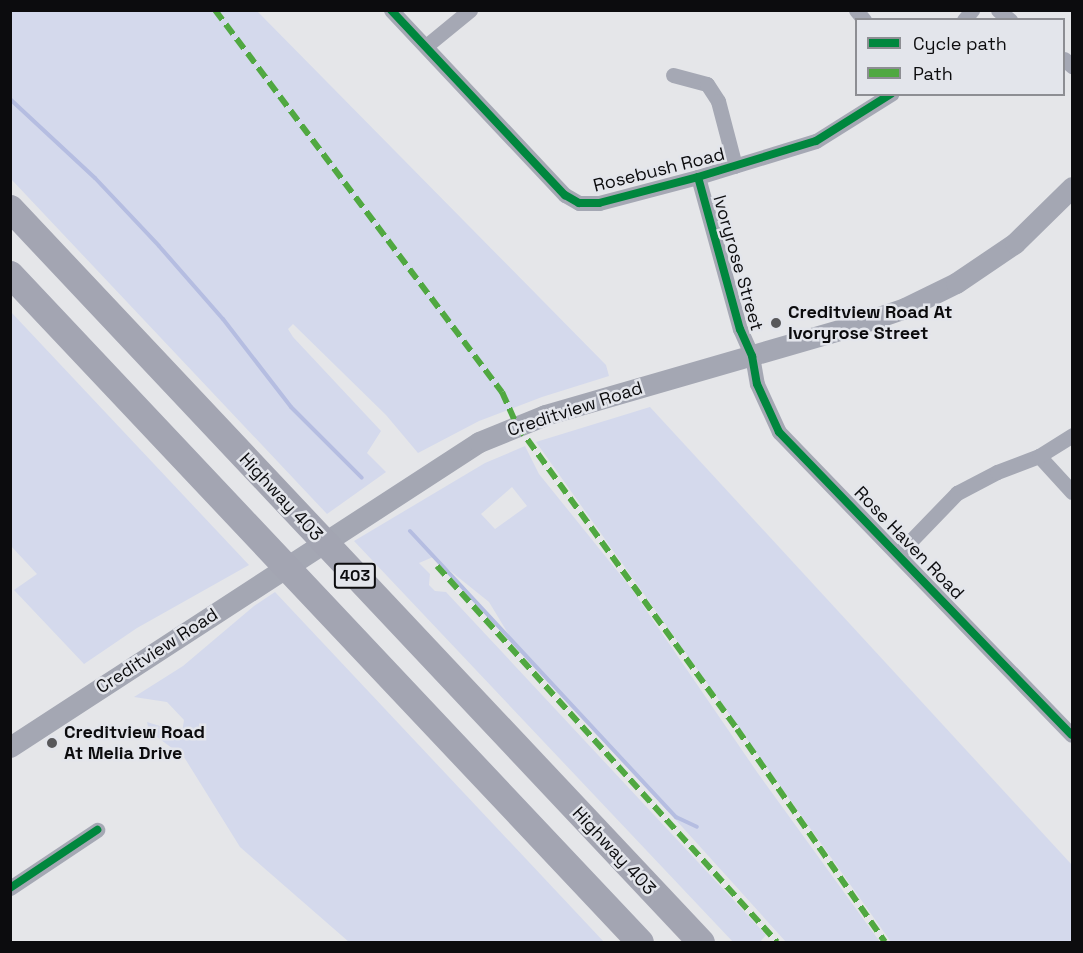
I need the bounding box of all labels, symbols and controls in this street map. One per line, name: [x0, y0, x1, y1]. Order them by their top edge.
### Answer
legend: [855, 18, 1065, 96]
text: Cycle path: [913, 32, 1007, 55]
text: Path: [913, 62, 953, 85]
street label: Rosebush Road: [591, 143, 727, 197]
street label: Ivoryrose Street: [708, 193, 768, 333]
place label: Creditview Road At Ivoryrose Street: [788, 302, 953, 344]
marker: Creditview Road At Ivoryrose Street: [769, 316, 783, 330]
street label: Creditview Road: [505, 377, 645, 441]
street label: Highway 403: [235, 449, 327, 545]
street label: Rose Haven Road: [850, 482, 968, 604]
road number: 403: [332, 563, 378, 589]
street label: Creditview Road: [92, 604, 222, 698]
place label: Creditview Road At Melia Drive: [64, 722, 205, 764]
marker: Creditview Road At Melia Drive: [45, 736, 59, 750]
street label: Highway 403: [568, 803, 660, 899]

